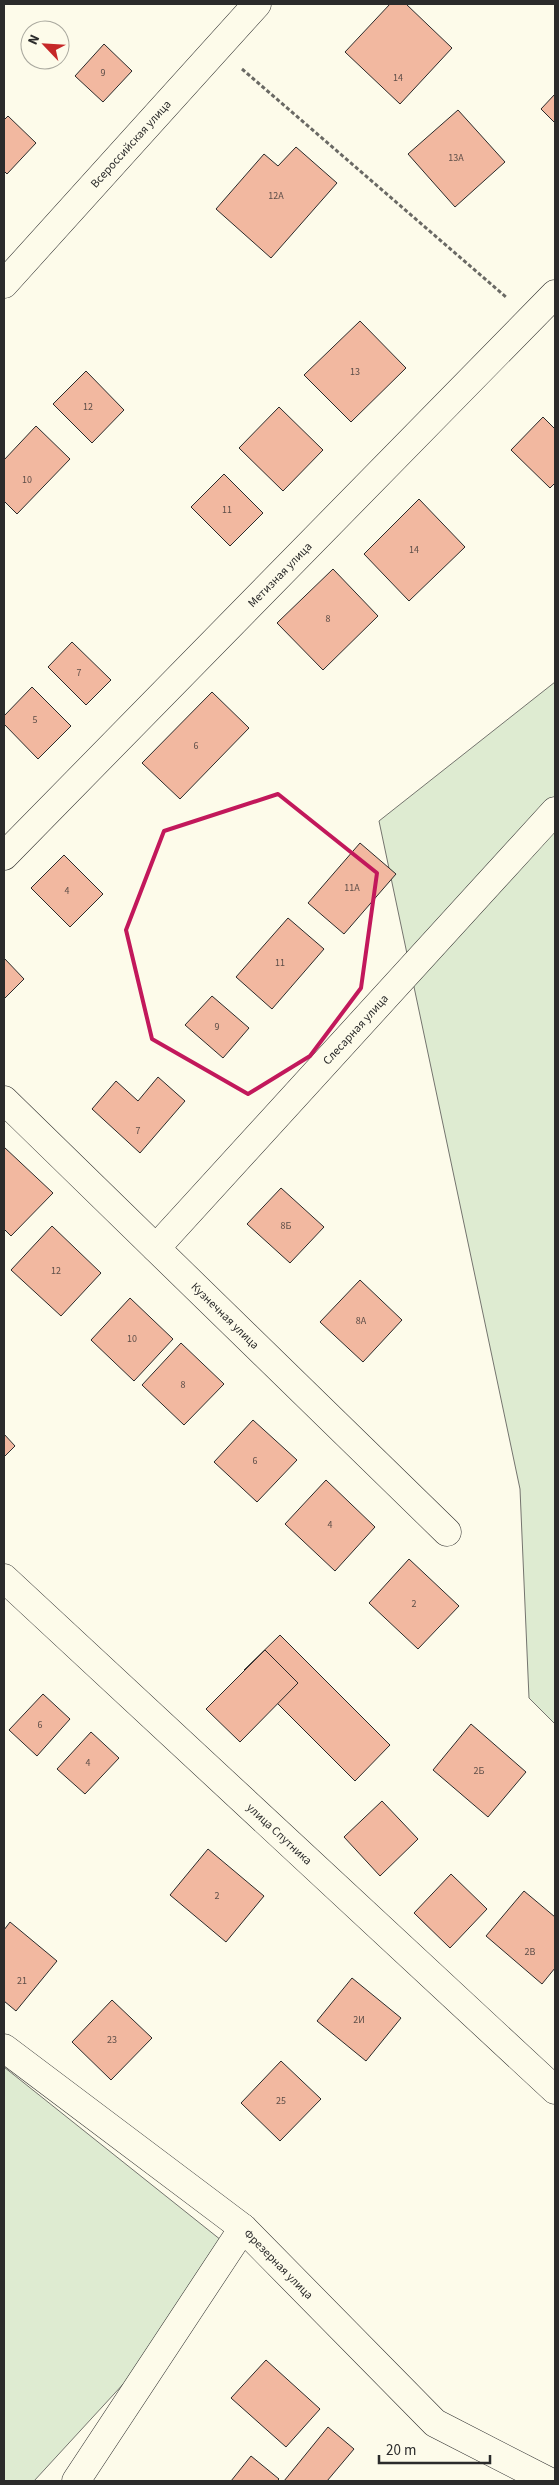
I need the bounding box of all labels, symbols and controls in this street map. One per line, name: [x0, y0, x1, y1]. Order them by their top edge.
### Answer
north arrow: [20, 20, 70, 70]
text: N: [23, 31, 45, 48]
house number: 9: [101, 66, 106, 80]
house number: 14: [393, 71, 403, 85]
street label: Всероссийская улица: [86, 96, 175, 191]
house number: 13А: [448, 151, 464, 165]
house number: 12А: [268, 189, 284, 203]
house number: 13: [350, 365, 360, 379]
house number: 12: [83, 400, 93, 414]
house number: 10: [22, 473, 32, 487]
house number: 11: [222, 503, 232, 517]
street label: Метизная улица: [244, 538, 316, 611]
house number: 14: [409, 543, 419, 557]
house number: 8: [326, 612, 331, 626]
house number: 7: [77, 666, 82, 680]
house number: 5: [33, 713, 38, 727]
house number: 6: [194, 739, 199, 753]
house number: 11А: [344, 881, 360, 895]
house number: 4: [65, 884, 70, 898]
house number: 11: [275, 956, 285, 970]
street label: Слесарная улица: [319, 990, 392, 1068]
house number: 9: [215, 1020, 220, 1034]
house number: 7: [136, 1124, 141, 1138]
house number: 8Б: [281, 1219, 292, 1233]
house number: 12: [51, 1264, 61, 1278]
street label: Кузнечная улица: [187, 1278, 263, 1353]
house number: 8А: [356, 1314, 367, 1328]
house number: 10: [127, 1332, 137, 1346]
house number: 8: [181, 1378, 186, 1392]
house number: 6: [253, 1454, 258, 1468]
house number: 4: [328, 1518, 333, 1532]
house number: 2: [412, 1597, 417, 1611]
house number: 6: [38, 1718, 43, 1732]
house number: 4: [86, 1756, 91, 1770]
house number: 2Б: [474, 1764, 485, 1778]
street label: улица Спутника: [243, 1799, 316, 1869]
house number: 2: [215, 1889, 220, 1903]
house number: 2В: [525, 1945, 536, 1959]
house number: 21: [17, 1974, 27, 1988]
house number: 2И: [353, 2013, 365, 2027]
house number: 23: [107, 2033, 117, 2047]
house number: 25: [276, 2094, 286, 2108]
street label: Фрезерная улица: [240, 2225, 317, 2303]
scale bar: [379, 2432, 490, 2464]
text: 20 m: [386, 2440, 416, 2461]

